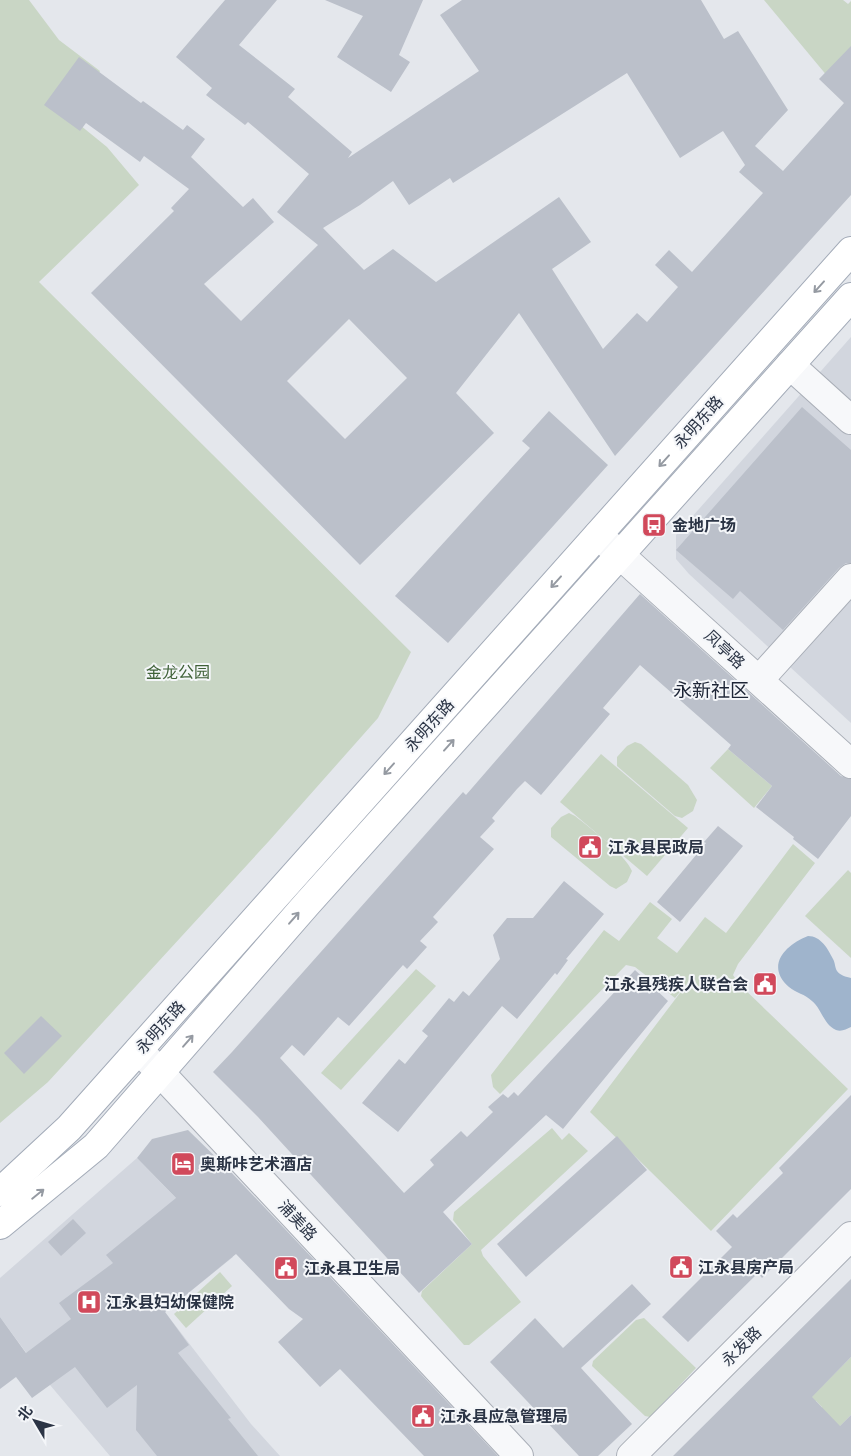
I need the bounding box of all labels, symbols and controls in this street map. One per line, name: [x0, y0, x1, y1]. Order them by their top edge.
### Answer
one-way arrow: [813, 281, 824, 294]
street label: 永明东路: [669, 392, 726, 452]
one-way arrow: [659, 454, 670, 467]
bus stop icon: 金地广场: [641, 512, 667, 538]
place label: 金地广场: [672, 515, 736, 534]
one-way arrow: [550, 576, 562, 589]
street label: 凤亭路: [701, 625, 749, 672]
park label: 金龙公园: [146, 662, 210, 681]
district label: 永新社区: [673, 678, 749, 701]
street label: 永明东路: [400, 695, 457, 755]
one-way arrow: [444, 738, 455, 751]
one-way arrow: [384, 762, 395, 775]
public building icon: 江永县民政局: [577, 834, 603, 860]
place label: 江永县民政局: [608, 837, 704, 856]
one-way arrow: [289, 912, 300, 925]
public building icon: 江永县残疾人联合会: [752, 971, 778, 997]
place label: 江永县残疾人联合会: [604, 974, 748, 993]
street label: 永明东路: [131, 997, 188, 1057]
one-way arrow: [182, 1034, 193, 1047]
hotel icon: 奥斯咔艺术酒店: [170, 1151, 196, 1177]
place label: 奥斯咔艺术酒店: [200, 1154, 312, 1173]
one-way arrow: [31, 1188, 44, 1199]
street label: 浦美路: [275, 1196, 322, 1244]
public building icon: 江永县房产局: [668, 1254, 694, 1280]
public building icon: 江永县卫生局: [273, 1255, 299, 1281]
place label: 江永县房产局: [698, 1257, 794, 1276]
place label: 江永县卫生局: [304, 1258, 400, 1277]
hospital icon: 江永县妇幼保健院: [76, 1289, 102, 1315]
place label: 江永县妇幼保健院: [106, 1292, 234, 1311]
street label: 永发路: [717, 1322, 764, 1369]
north arrow: [10, 1396, 60, 1446]
text: 北: [13, 1402, 35, 1423]
public building icon: 江永县应急管理局: [410, 1403, 436, 1429]
place label: 江永县应急管理局: [440, 1406, 568, 1425]

